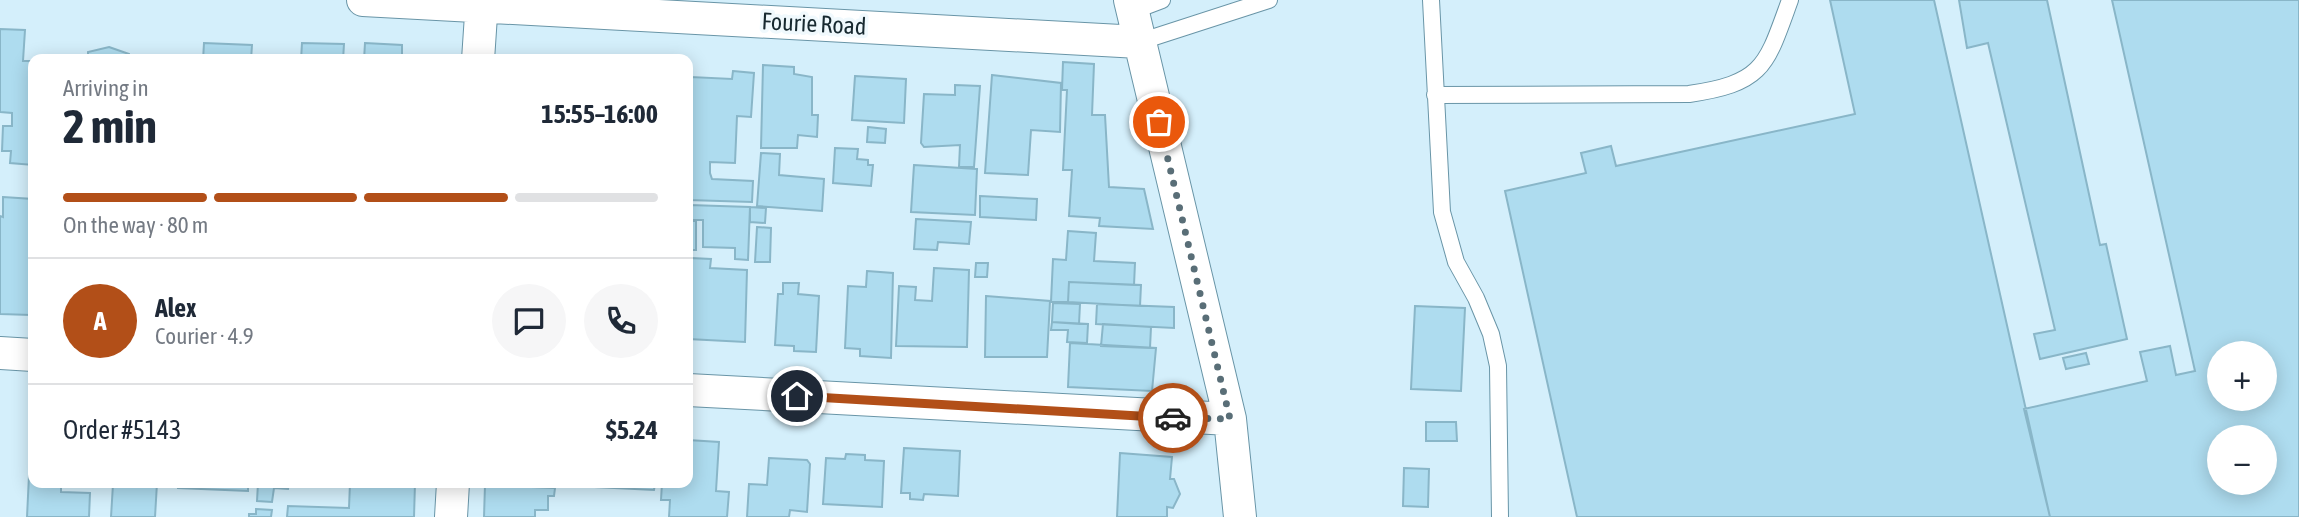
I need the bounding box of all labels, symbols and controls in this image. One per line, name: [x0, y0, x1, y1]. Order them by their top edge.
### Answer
street label: Fourie Road: [761, 7, 867, 40]
text: Arriving in: [63, 75, 149, 101]
pin: [1129, 92, 1189, 152]
text: 15:55–16:00: [541, 99, 658, 129]
text: 2 min: [63, 100, 157, 153]
icon: bag: [1140, 103, 1178, 141]
text: On the way · 80 m: [63, 212, 208, 238]
button: chat: [492, 284, 566, 358]
button: phone: [584, 284, 658, 358]
text: Alex: [155, 293, 196, 323]
text: A: [94, 306, 106, 336]
text: Courier · 4.9: [155, 323, 254, 349]
map controls: [2207, 341, 2277, 495]
button: +: [2207, 341, 2277, 411]
pin: [767, 366, 827, 426]
icon: home: [778, 377, 816, 415]
courier: [1138, 383, 1208, 453]
icon: car: [1154, 399, 1192, 437]
text: Order #5143: [63, 415, 182, 445]
text: $5.24: [606, 415, 658, 445]
button: −: [2207, 425, 2277, 495]

